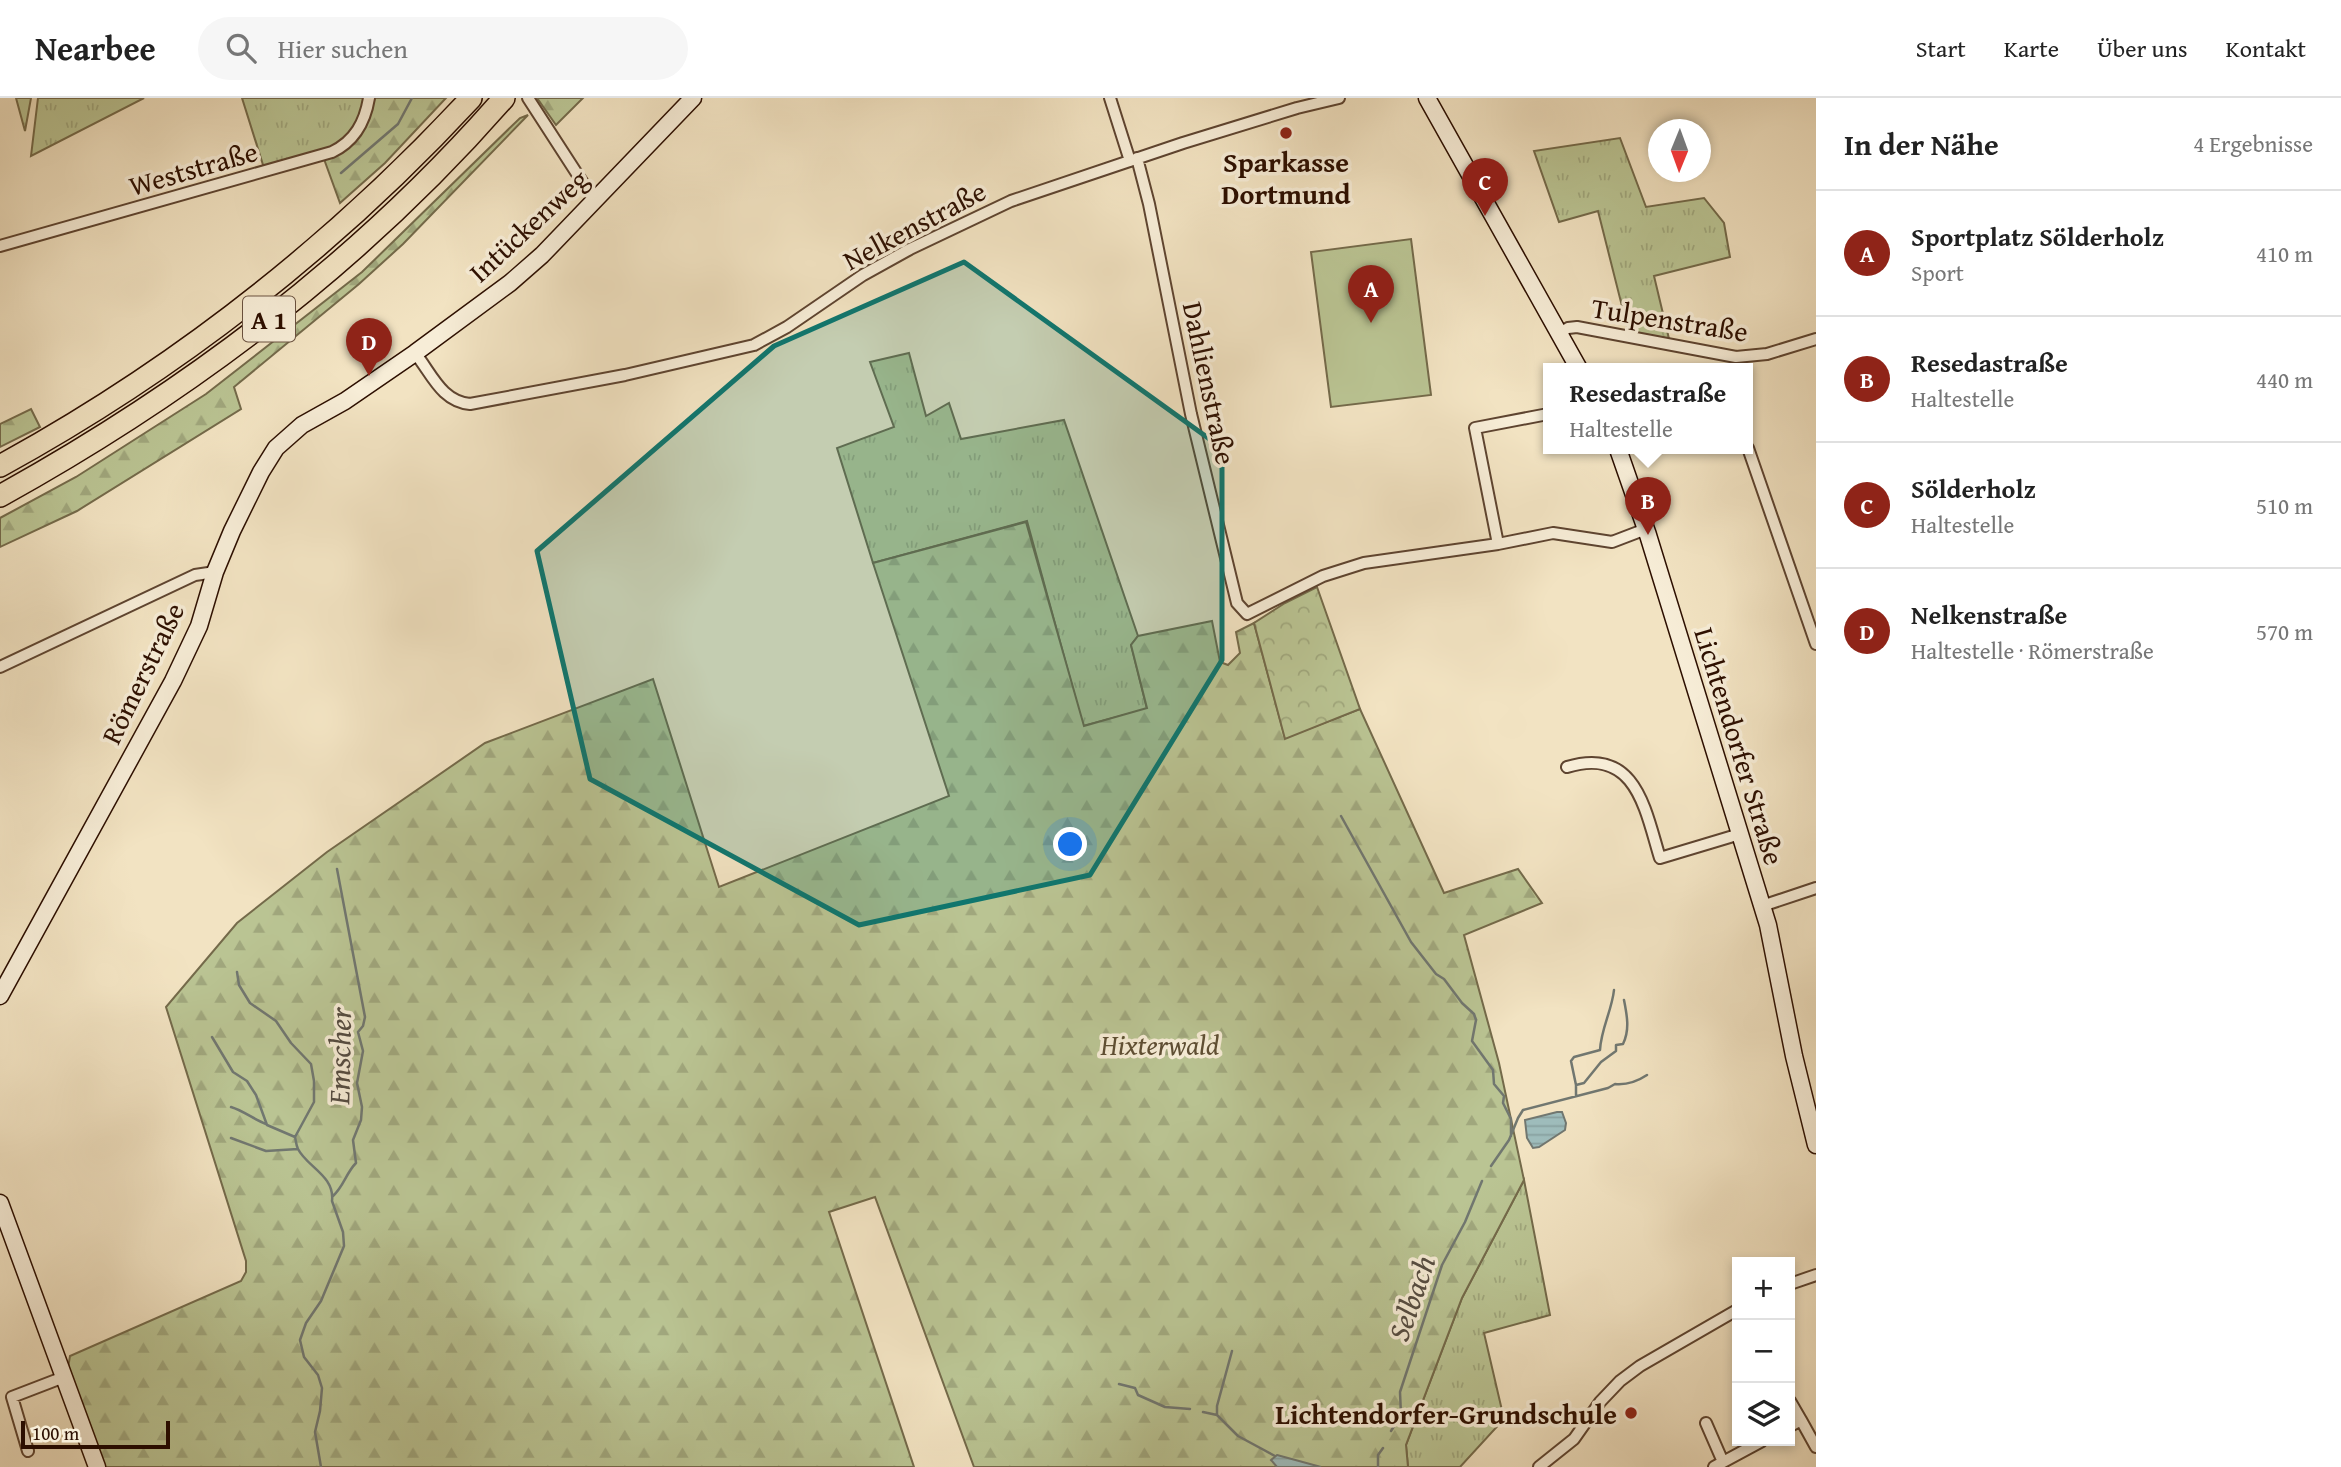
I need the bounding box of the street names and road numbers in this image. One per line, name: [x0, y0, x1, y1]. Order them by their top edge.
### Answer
street label: Weststraße: [124, 130, 262, 206]
street label: Intückenweg: [459, 159, 597, 291]
street label: Nelkenstraße: [835, 170, 993, 280]
street label: Tulpenstraße: [1589, 286, 1751, 352]
road number: A 1: [243, 296, 295, 342]
street label: Dahlienstraße: [1173, 298, 1247, 468]
street label: Römerstraße: [90, 595, 194, 751]
street label: Lichtendorfer Straße: [1684, 622, 1796, 870]

